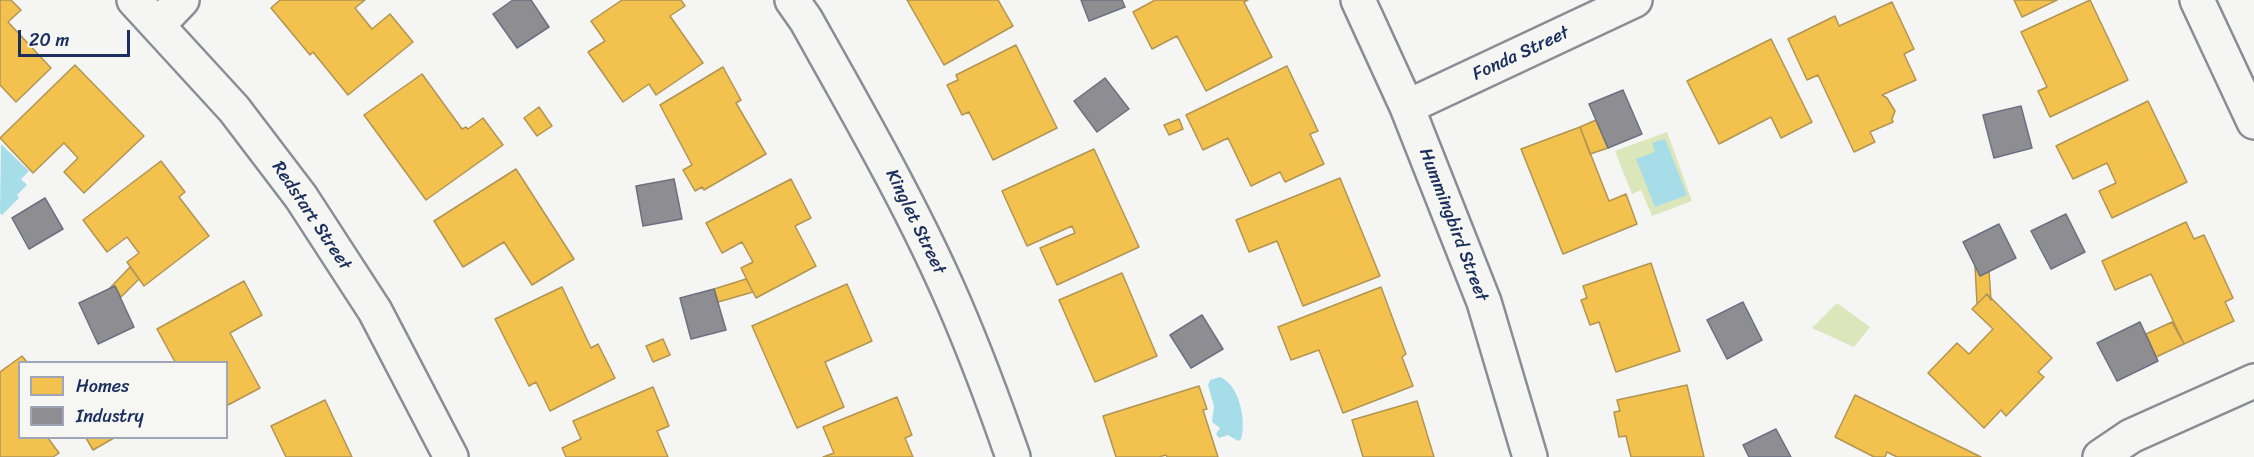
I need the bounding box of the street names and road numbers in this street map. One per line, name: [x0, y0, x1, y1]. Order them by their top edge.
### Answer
street label: Fonda Street: [1469, 22, 1573, 86]
street label: Hummingbird Street: [1414, 145, 1492, 305]
street label: Redstart Street: [267, 158, 355, 274]
street label: Kinglet Street: [880, 166, 950, 278]

